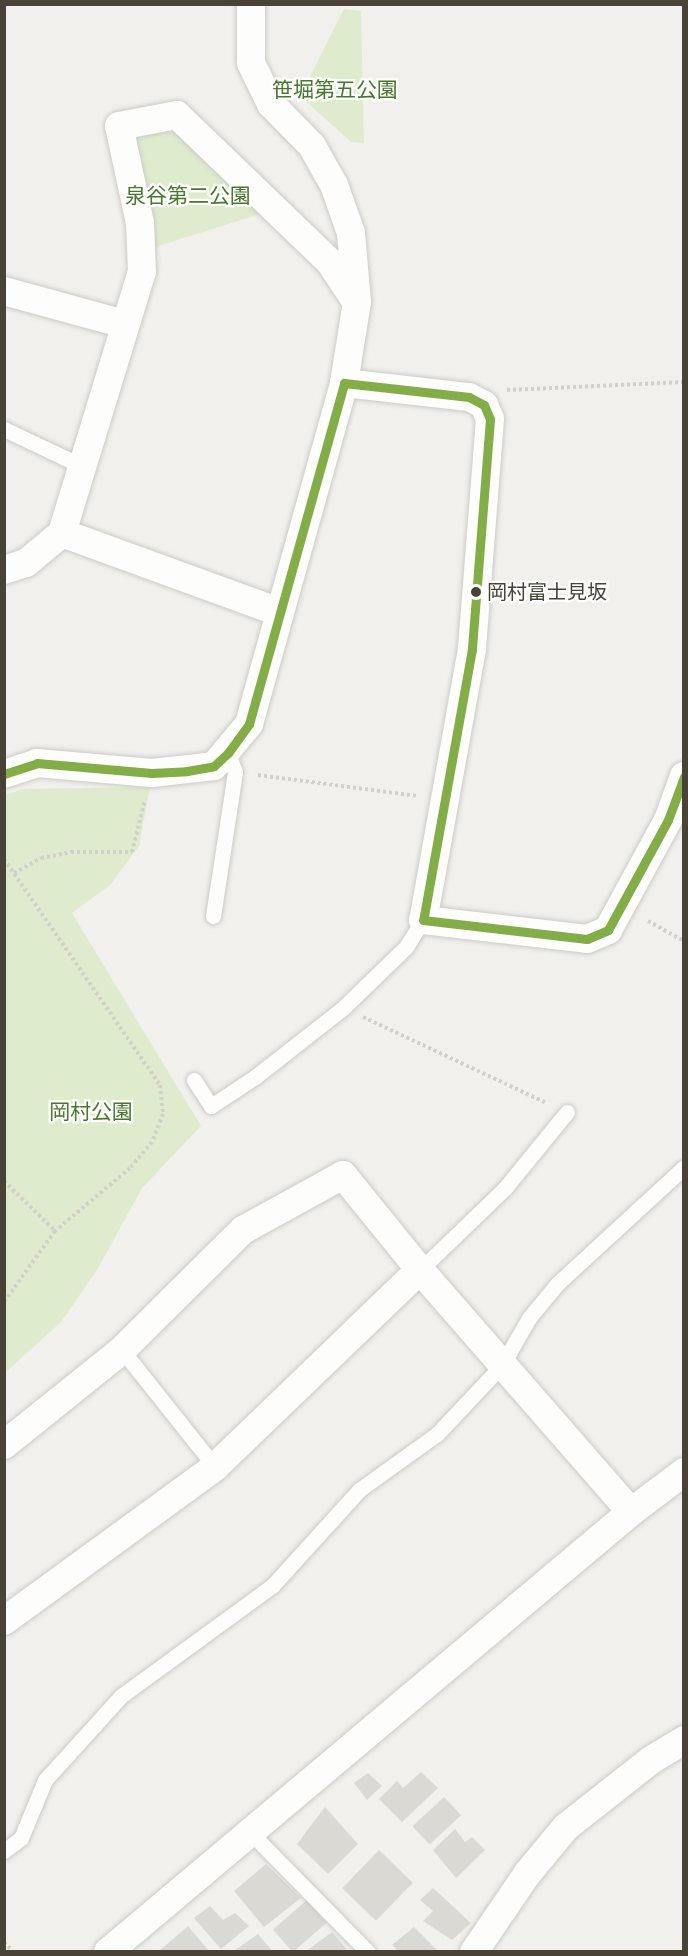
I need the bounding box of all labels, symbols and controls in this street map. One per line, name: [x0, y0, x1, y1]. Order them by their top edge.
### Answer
park label: 笹堀第五公園: [272, 77, 398, 103]
park label: 泉谷第二公園: [125, 183, 251, 209]
place label: 岡村富士見坂: [487, 580, 607, 604]
marker: 岡村富士見坂: [470, 586, 482, 598]
park label: 岡村公園: [49, 1099, 133, 1125]

